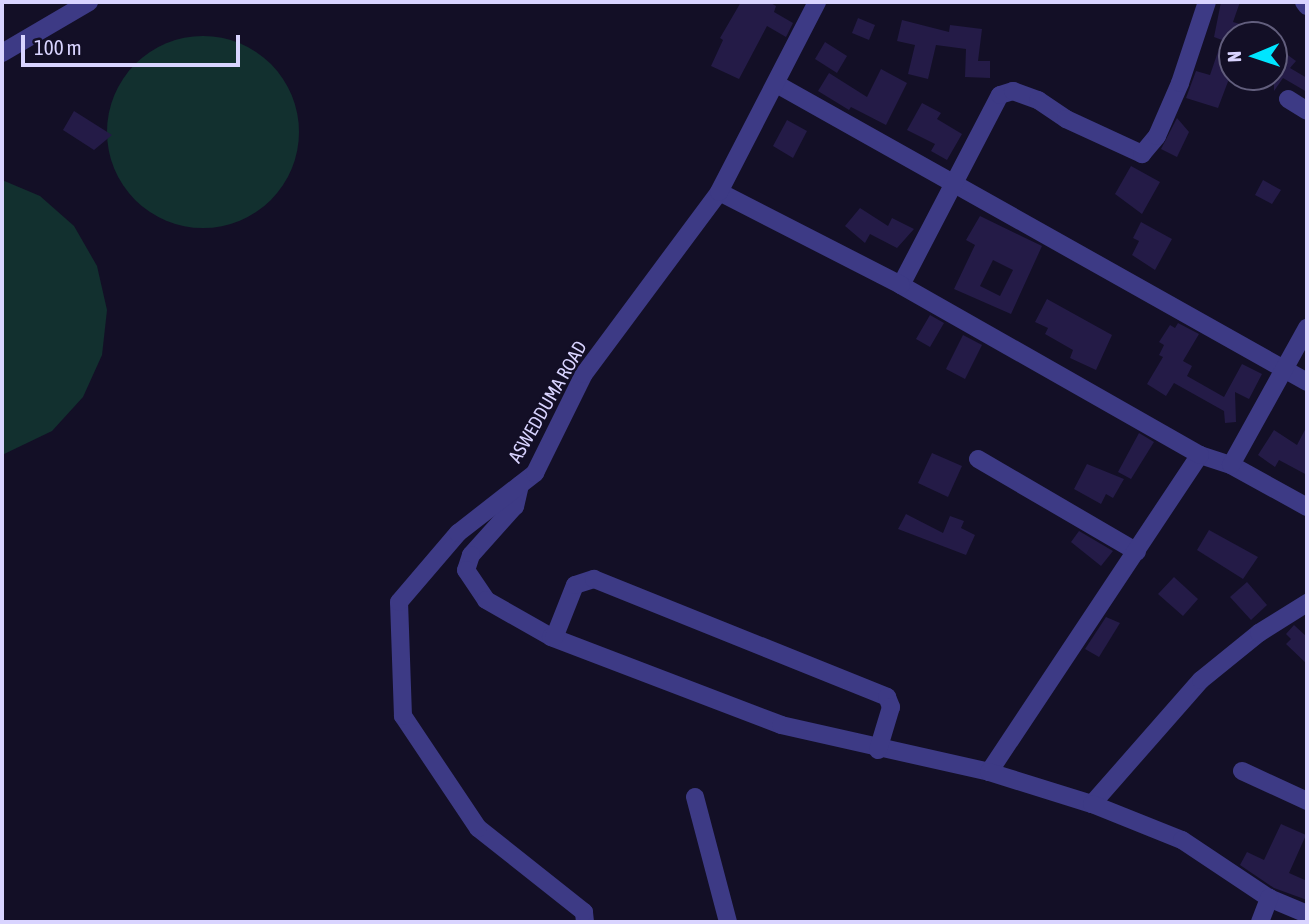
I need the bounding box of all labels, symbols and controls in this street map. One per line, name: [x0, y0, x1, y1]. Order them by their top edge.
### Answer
scale bar: [24, 21, 243, 65]
north arrow: [1218, 21, 1288, 91]
text: 100 m: [34, 35, 82, 59]
text: N: [1223, 51, 1245, 63]
street label: ASWEDDUMA ROAD: [504, 337, 592, 467]

